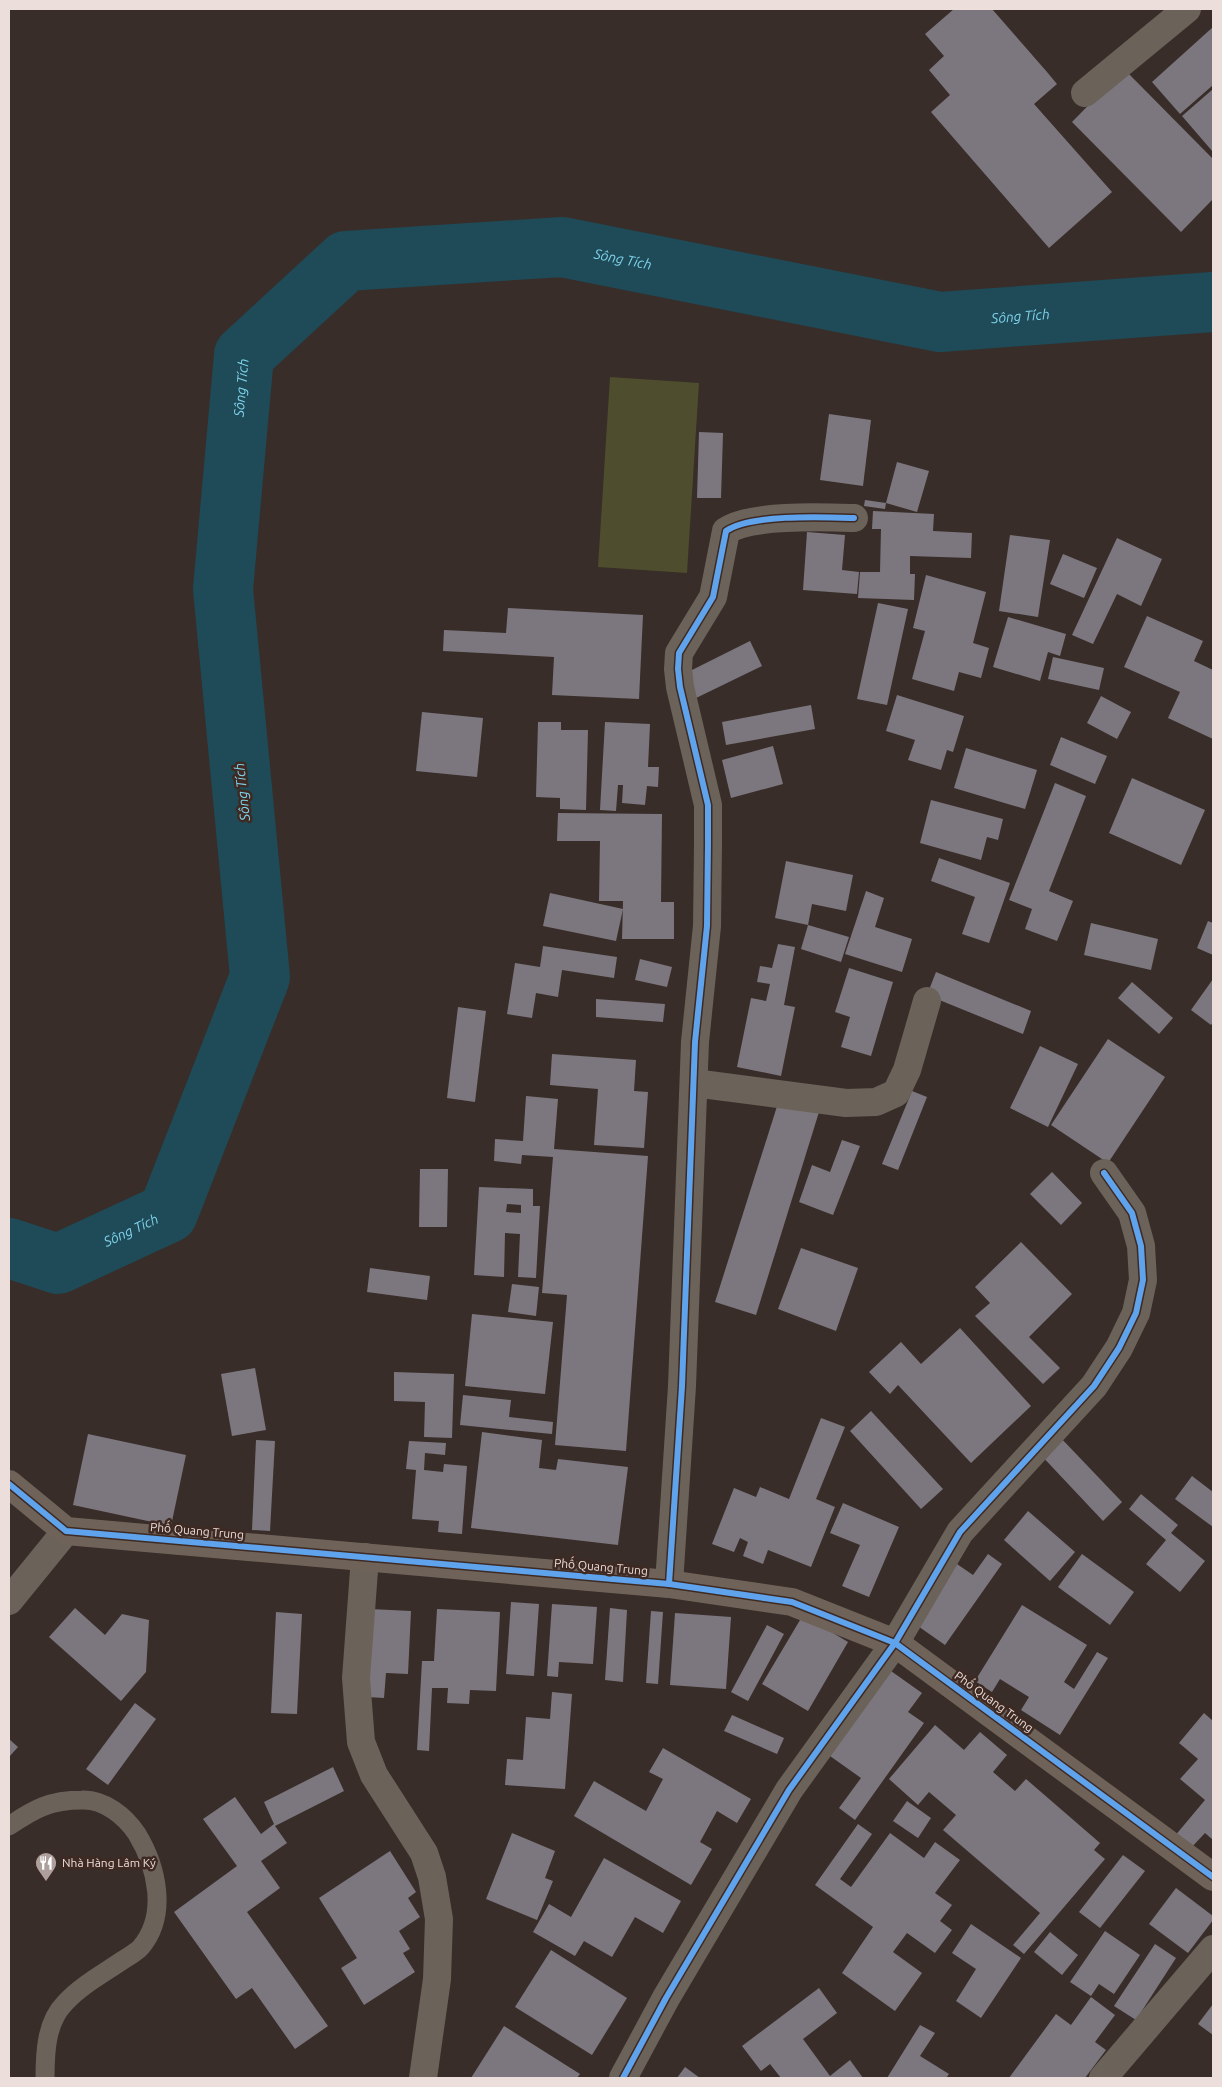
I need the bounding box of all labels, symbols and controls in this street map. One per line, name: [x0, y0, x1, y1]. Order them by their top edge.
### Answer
water label: Sông Tích: [592, 245, 653, 273]
water label: Sông Tích: [990, 306, 1050, 326]
water label: Sông Tích: [230, 358, 252, 419]
water label: Sông Tích: [231, 762, 253, 823]
water label: Sông Tích: [100, 1211, 161, 1250]
street label: Phố Quang Trung: [150, 1519, 245, 1541]
street label: Phố Quang Trung: [554, 1555, 649, 1577]
street label: Phố Quang Trung: [952, 1668, 1037, 1734]
restaurant icon: Nhà Hàng Lâm Ký: [34, 1851, 58, 1882]
place label: Nhà Hàng Lâm Ký: [62, 1856, 156, 1869]

